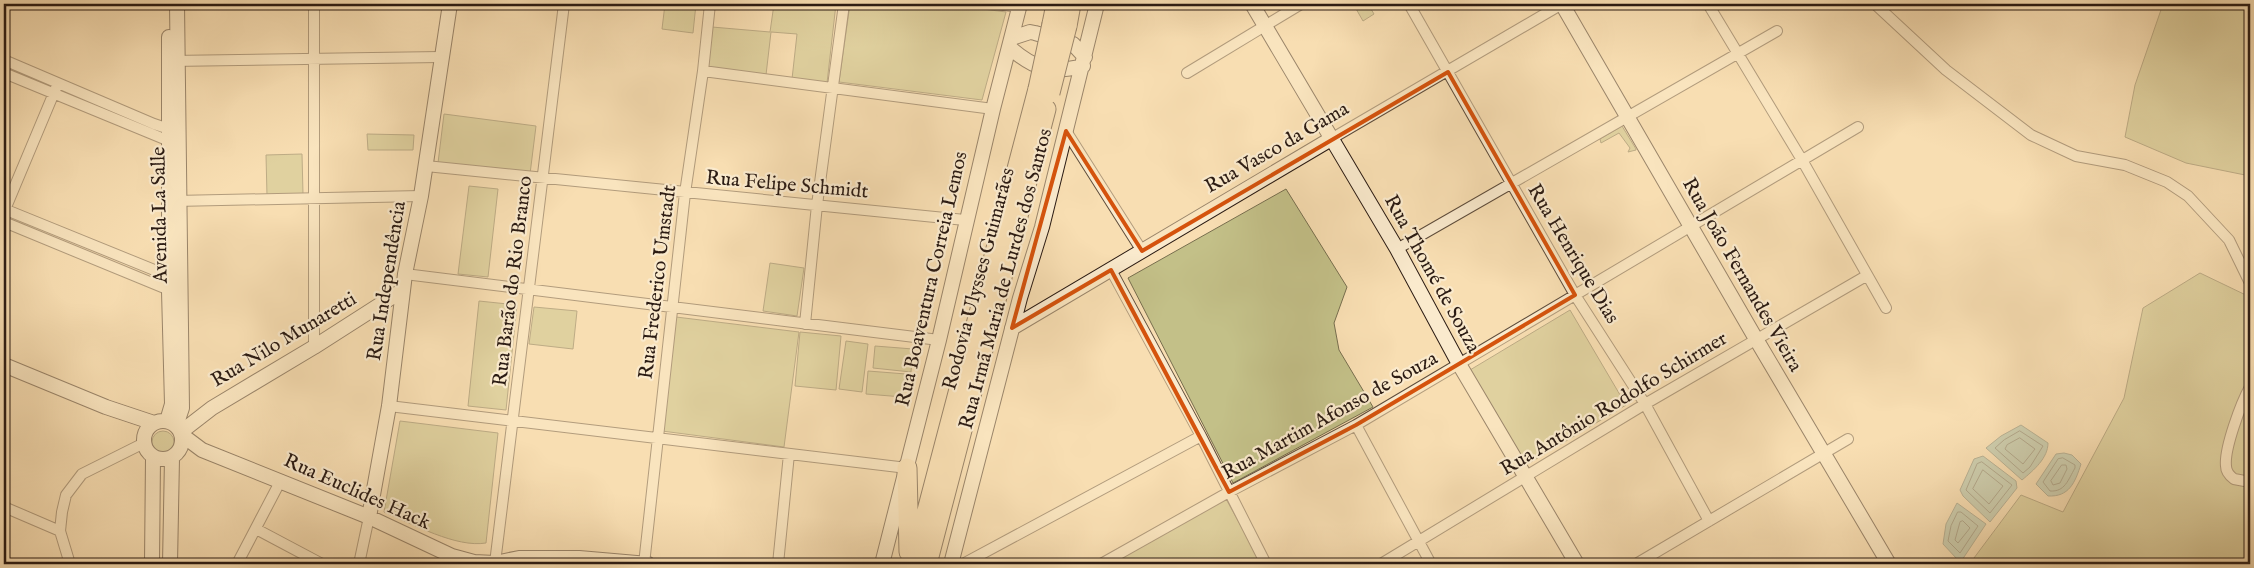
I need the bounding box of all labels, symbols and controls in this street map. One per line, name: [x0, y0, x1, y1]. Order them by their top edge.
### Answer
street label: Rua Vasco da Gama: [1201, 96, 1354, 199]
street label: Rua Irmã Maria de Lurdes dos Santos: [954, 126, 1058, 432]
street label: Avenida La Salle: [146, 146, 174, 285]
street label: Rua Boaventura Correia Lemos: [890, 149, 974, 409]
street label: Rua Felipe Schmidt: [705, 165, 869, 205]
street label: Rodovia Ulysses Guimarães: [937, 165, 1021, 393]
street label: Rua Barão do Rio Branco: [488, 174, 538, 388]
street label: Rua João Fernandes Vieira: [1676, 174, 1808, 377]
street label: Rua Henrique Dias: [1521, 180, 1625, 328]
street label: Rua Frederico Umstadt: [634, 183, 682, 381]
street label: Rua Thomé de Souza: [1378, 191, 1486, 358]
street label: Rua Independência: [362, 199, 412, 363]
street label: Rua Nilo Munaretti: [207, 287, 361, 393]
street label: Rua Antônio Rodolfo Schirmer: [1496, 326, 1733, 482]
street label: Rua Martim Afonso de Souza: [1218, 346, 1443, 486]
street label: Rua Euclides Hack: [280, 448, 435, 536]

